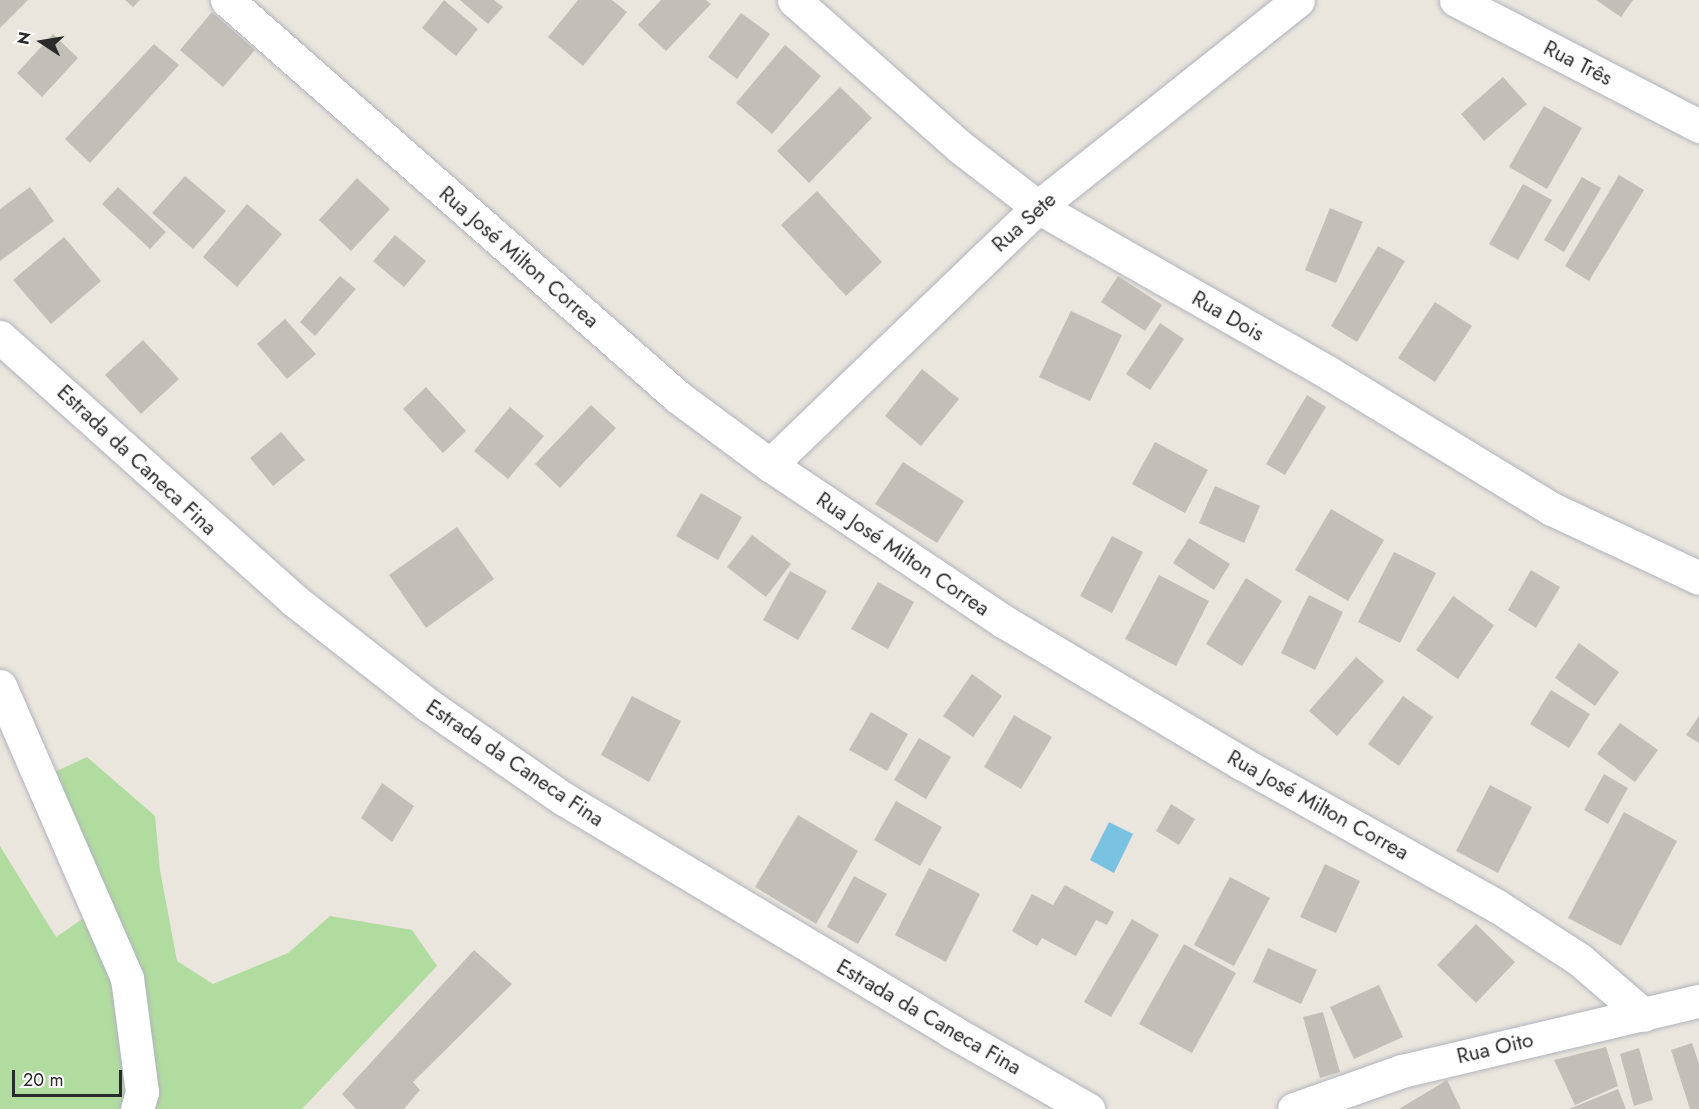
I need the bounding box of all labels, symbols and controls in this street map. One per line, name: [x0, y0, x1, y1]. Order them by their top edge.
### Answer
north arrow: [12, 12, 72, 72]
text: N: [11, 30, 36, 47]
street label: Rua Três: [1540, 35, 1616, 91]
street label: Rua José Milton Correa: [434, 181, 604, 333]
street label: Rua Sete: [987, 187, 1061, 257]
street label: Rua Dois: [1188, 285, 1268, 347]
street label: Estrada da Caneca Fina: [52, 380, 222, 540]
street label: Rua José Milton Correa: [812, 487, 994, 621]
street label: Estrada da Caneca Fina: [421, 694, 609, 832]
street label: Rua José Milton Correa: [1223, 745, 1413, 865]
street label: Estrada da Caneca Fina: [832, 954, 1026, 1080]
street label: Rua Oito: [1454, 1027, 1536, 1069]
scale bar: [15, 1058, 124, 1096]
text: 20 m: [23, 1067, 63, 1093]

